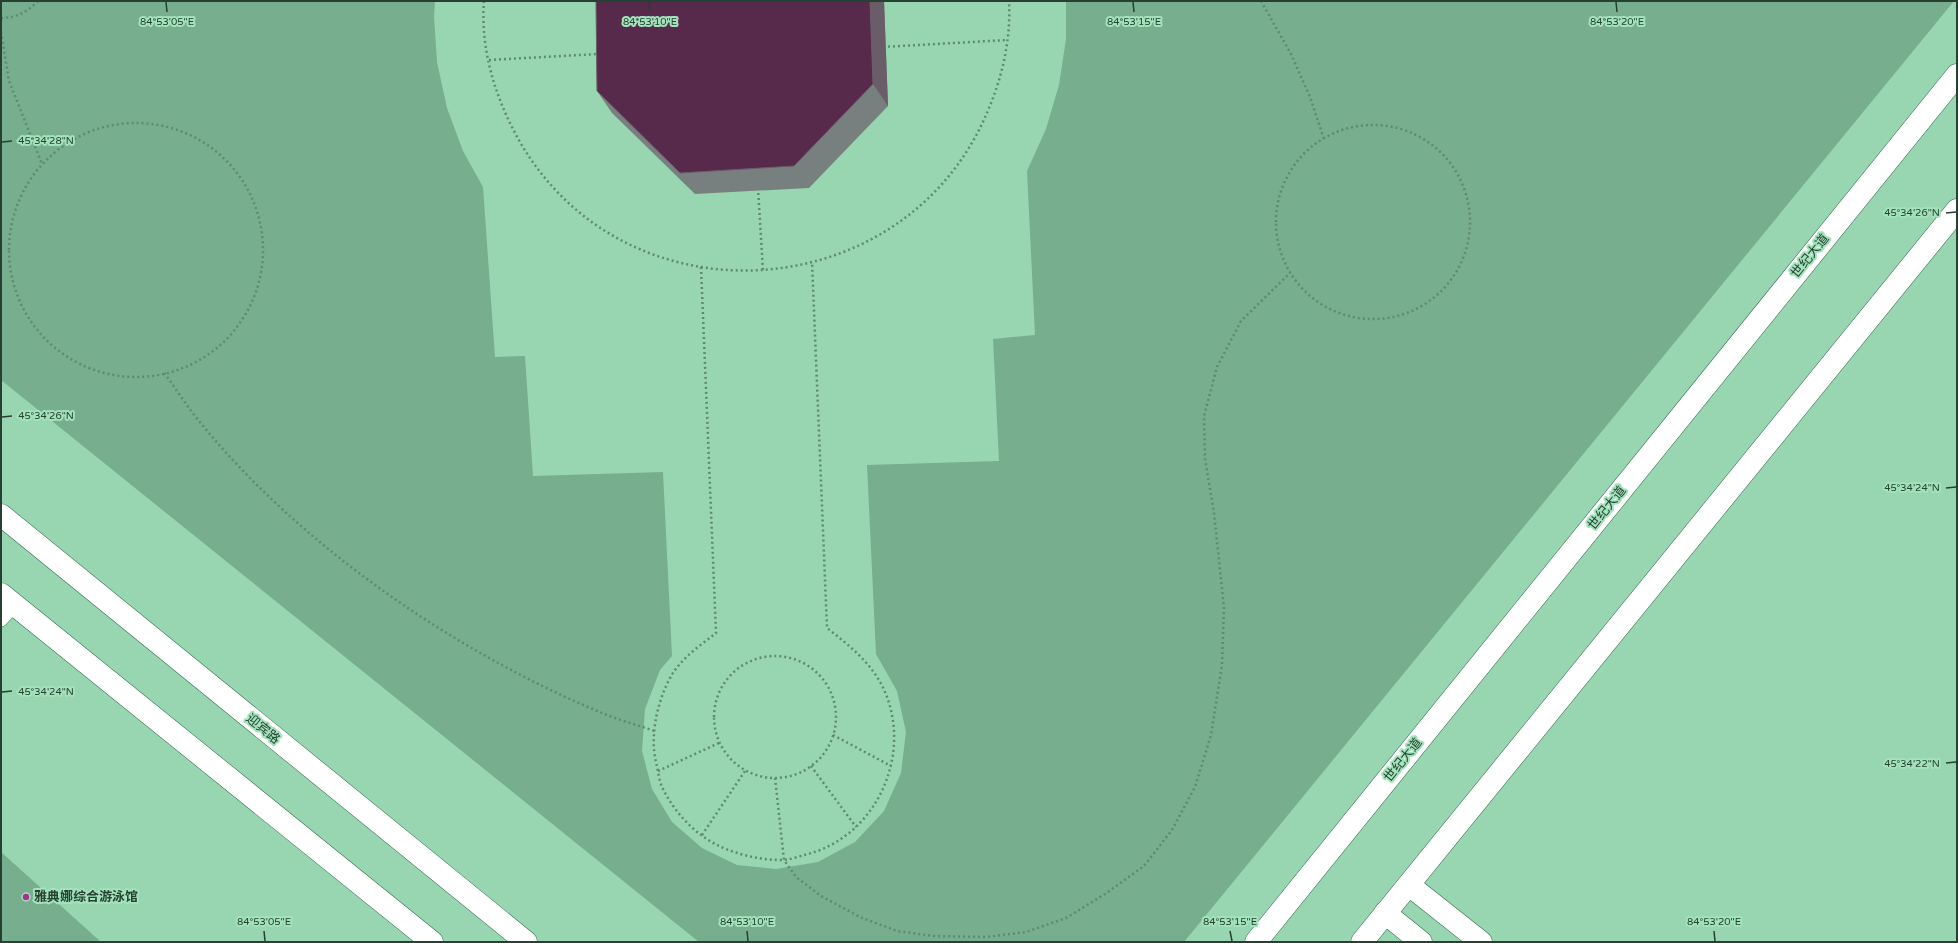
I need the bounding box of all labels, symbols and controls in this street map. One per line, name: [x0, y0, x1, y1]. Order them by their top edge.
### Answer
text: 84°53'05"E: [140, 16, 194, 28]
text: 84°53'10"E: [623, 16, 677, 28]
text: 84°53'15"E: [1107, 16, 1161, 28]
text: 84°53'20"E: [1590, 16, 1644, 28]
text: 45°34'28"N: [18, 135, 74, 147]
text: 45°34'26"N: [1884, 207, 1940, 219]
street label: 世纪大道: [1787, 231, 1833, 281]
text: 45°34'26"N: [18, 410, 74, 422]
text: 45°34'24"N: [1884, 482, 1940, 494]
street label: 世纪大道: [1584, 483, 1630, 533]
text: 45°34'24"N: [18, 686, 74, 698]
street label: 迎宾路: [243, 711, 283, 747]
street label: 世纪大道: [1380, 735, 1426, 785]
text: 45°34'22"N: [1884, 758, 1940, 770]
place label: 雅典娜综合游泳馆: [34, 889, 138, 905]
marker: 雅典娜综合游泳馆: [21, 892, 31, 902]
text: 84°53'05"E: [237, 916, 291, 928]
text: 84°53'10"E: [720, 916, 774, 928]
text: 84°53'15"E: [1203, 916, 1257, 928]
text: 84°53'20"E: [1687, 916, 1741, 928]

